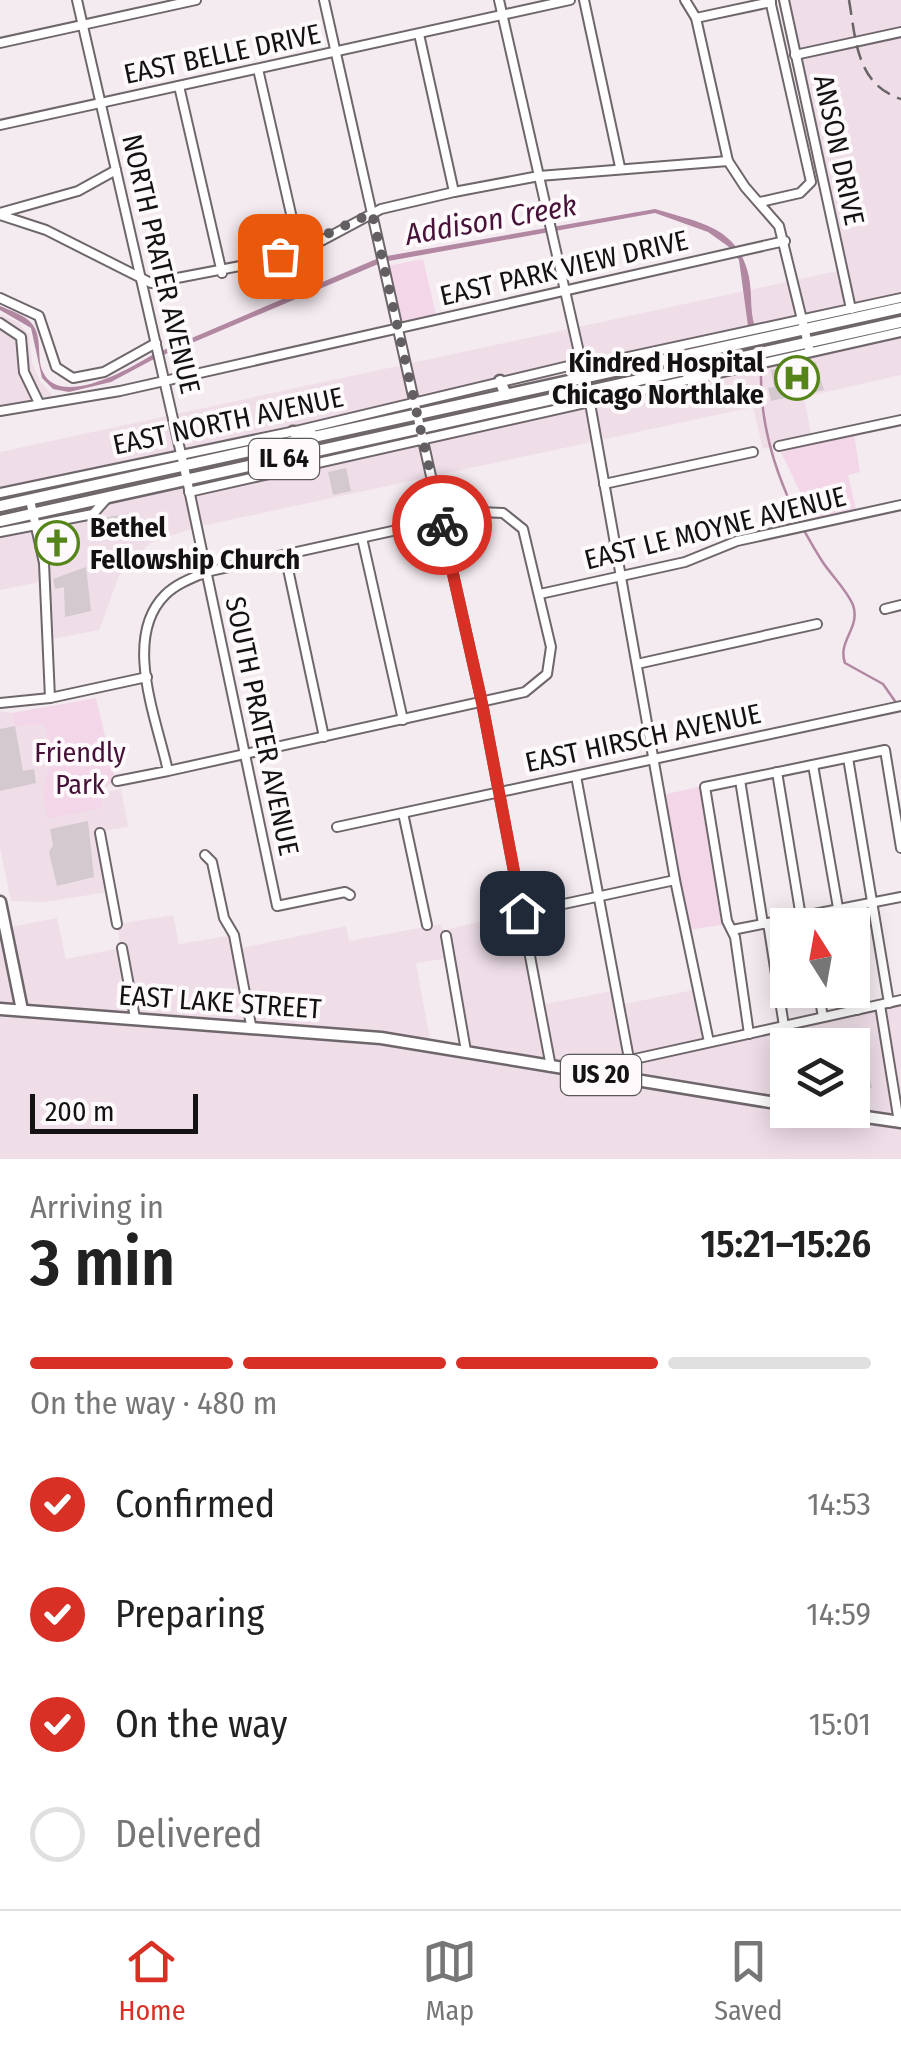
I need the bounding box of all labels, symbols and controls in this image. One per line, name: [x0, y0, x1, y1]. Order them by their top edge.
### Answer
street label: EAST BELLE DRIVE: [121, 17, 323, 91]
street label: ANSON DRIVE: [807, 72, 871, 228]
street label: NORTH PRATER AVENUE: [115, 131, 207, 397]
water label: Addison Creek: [401, 187, 580, 253]
pin: [238, 214, 323, 299]
street label: EAST PARK VIEW DRIVE: [437, 223, 691, 313]
icon: bag: [253, 229, 308, 284]
place label: Kindred Hospital Chicago Northlake: [552, 346, 764, 411]
hospital icon: Kindred Hospital Chicago Northlake: [774, 355, 820, 401]
street label: EAST NORTH AVENUE: [110, 380, 346, 462]
road number: IL 64: [249, 439, 319, 479]
courier: [392, 475, 492, 575]
street label: EAST LE MOYNE AVENUE: [581, 480, 849, 576]
icon: bike: [415, 498, 470, 553]
place label: Bethel Fellowship Church: [90, 511, 300, 576]
church icon: Bethel Fellowship Church: [34, 520, 80, 566]
street label: SOUTH PRATER AVENUE: [218, 593, 306, 859]
street label: EAST HIRSCH AVENUE: [522, 697, 764, 779]
park label: Friendly Park: [34, 736, 126, 801]
pin: [480, 871, 565, 956]
icon: home: [495, 886, 550, 941]
north arrow: [770, 908, 870, 1008]
map controls: [770, 908, 870, 1128]
street label: EAST LAKE STREET: [118, 978, 322, 1026]
button: layers: [770, 1028, 870, 1128]
road number: US 20: [561, 1055, 641, 1095]
scale bar: [30, 1089, 198, 1134]
text: 200 m: [45, 1095, 115, 1128]
text: Arriving in: [30, 1188, 164, 1226]
text: 15:21–15:26: [700, 1221, 871, 1267]
text: 3 min: [30, 1224, 175, 1302]
text: On the way · 480 m: [30, 1384, 277, 1422]
icon: check: [30, 1477, 85, 1532]
text: Confirmed: [115, 1481, 275, 1527]
text: 14:53: [807, 1485, 871, 1523]
icon: check: [30, 1587, 85, 1642]
text: Preparing: [115, 1591, 264, 1637]
text: 14:59: [806, 1595, 871, 1633]
icon: check: [30, 1697, 85, 1752]
text: On the way: [115, 1701, 287, 1747]
text: 15:01: [809, 1705, 871, 1743]
text: Delivered: [115, 1811, 262, 1857]
tab: Home: [118, 1934, 185, 2027]
tab: Map: [422, 1934, 477, 2027]
tab: Saved: [714, 1934, 783, 2027]

